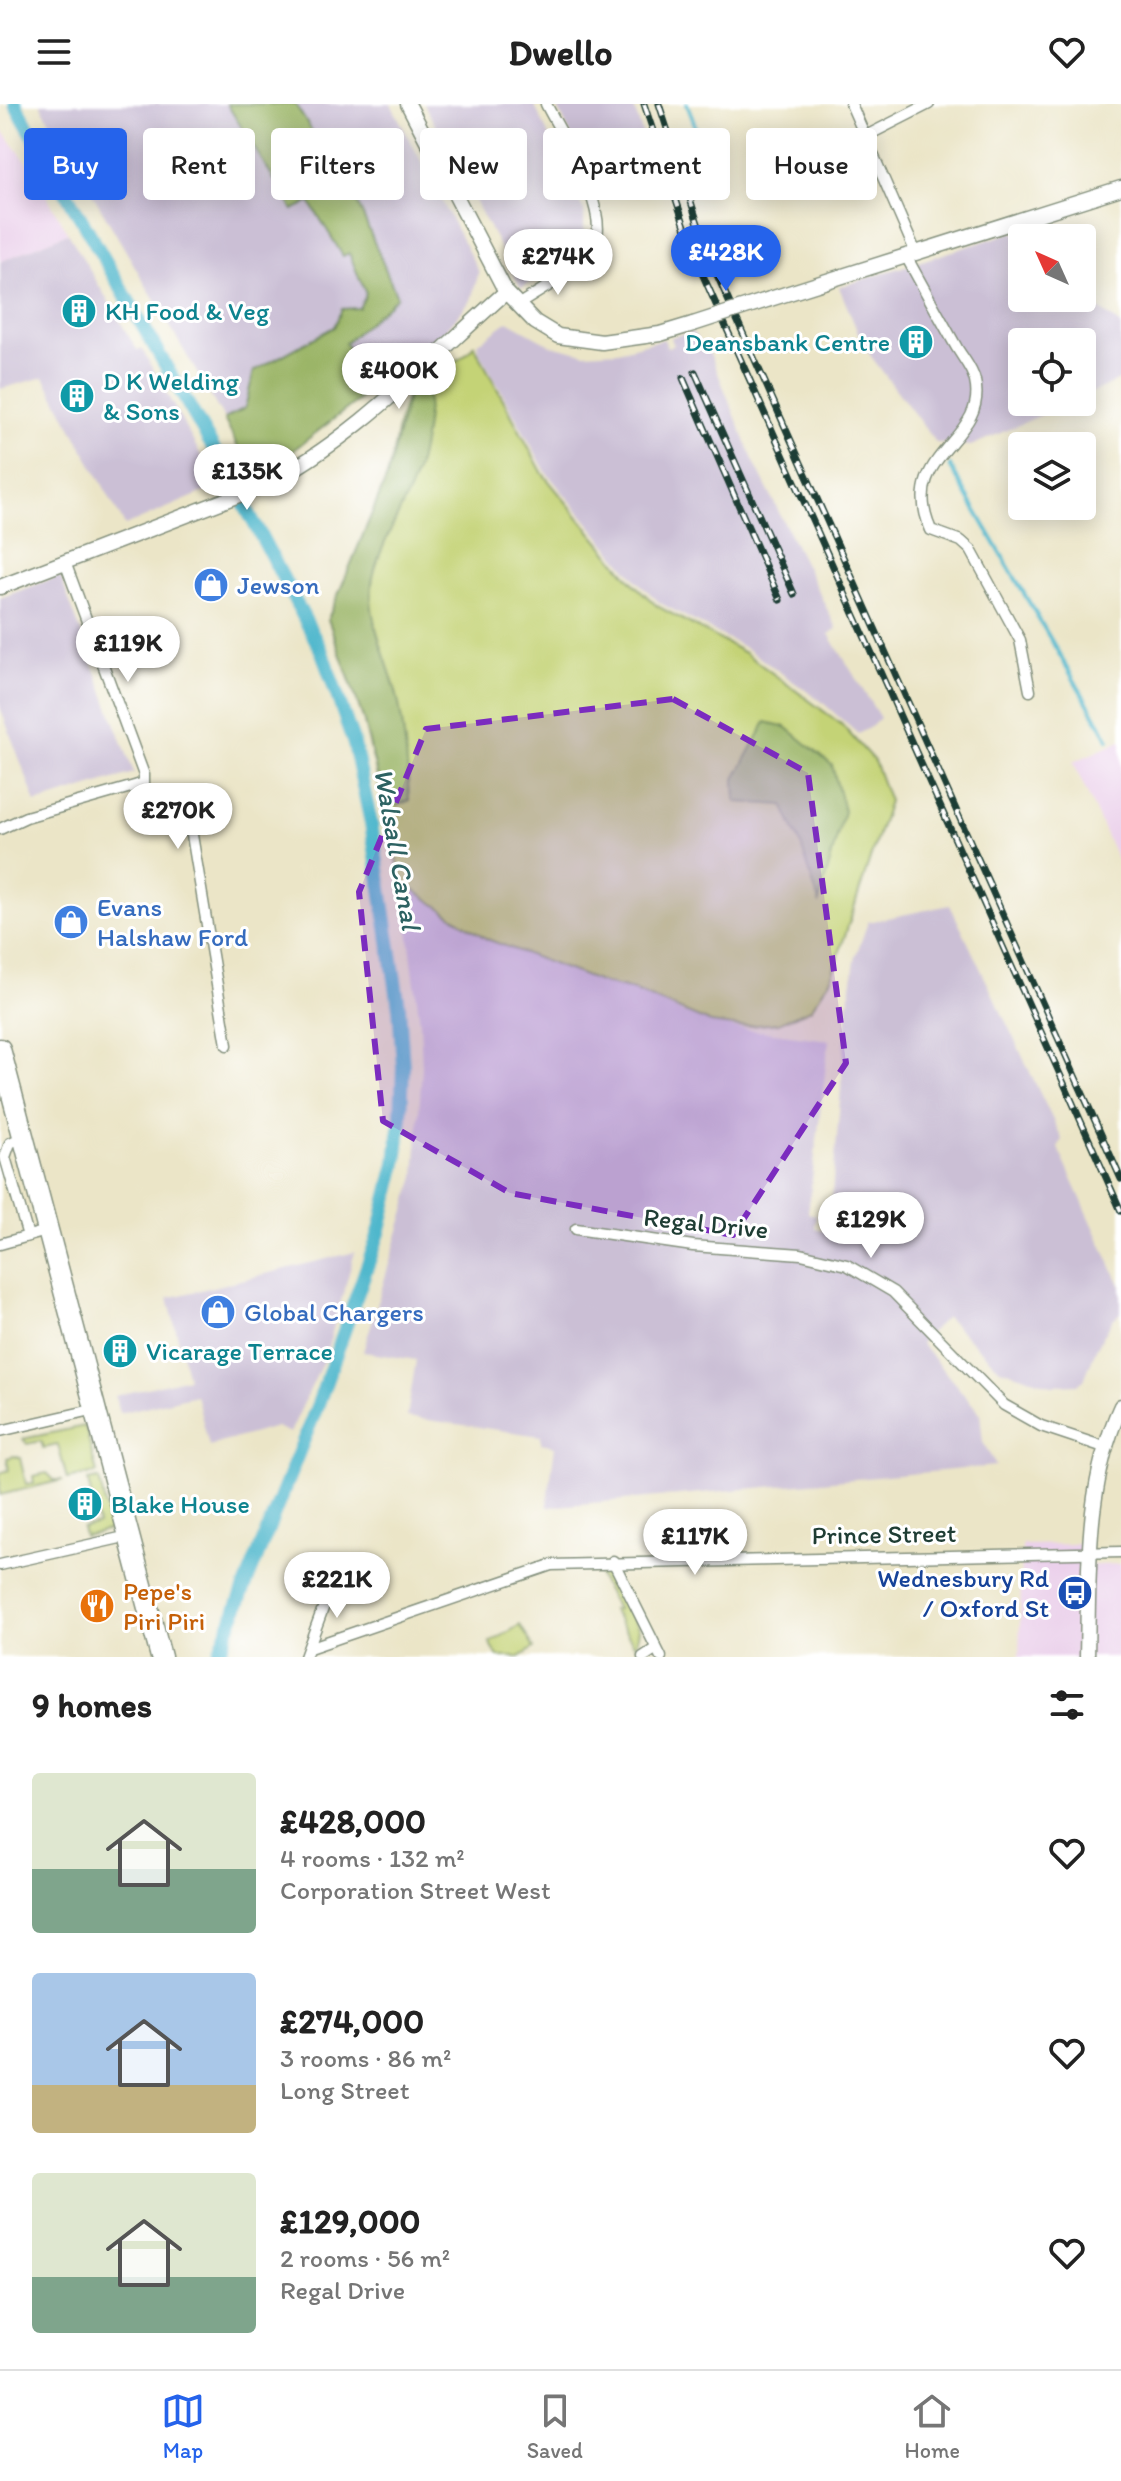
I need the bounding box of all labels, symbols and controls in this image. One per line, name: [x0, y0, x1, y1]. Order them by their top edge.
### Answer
icon: menu: [32, 30, 76, 74]
icon: heart: [1045, 30, 1089, 74]
text: Dwello: [508, 31, 613, 74]
chip: Buy: [24, 128, 127, 200]
chip: Rent: [143, 128, 255, 200]
chip: Filters: [271, 128, 404, 200]
chip: New: [420, 128, 527, 200]
chip: Apartment: [543, 128, 730, 200]
chip: House: [746, 128, 877, 200]
north arrow: [1008, 224, 1096, 312]
map controls: [1008, 224, 1096, 520]
pin: £428K: [670, 225, 782, 293]
pin: £274K: [502, 229, 614, 297]
text: £428K: [689, 235, 763, 267]
text: £274K: [522, 239, 594, 271]
building icon: KH Food & Veg: [60, 292, 98, 330]
place label: KH Food & Veg: [105, 295, 270, 327]
building icon: Deansbank Centre: [897, 323, 935, 361]
place label: Deansbank Centre: [685, 326, 890, 358]
button: locate: [1008, 328, 1096, 416]
pin: £400K: [343, 343, 455, 411]
text: £400K: [360, 353, 438, 385]
place label: D K Welding & Sons: [103, 365, 239, 427]
building icon: D K Welding & Sons: [58, 377, 96, 415]
button: layers: [1008, 432, 1096, 520]
pin: £135K: [191, 444, 303, 512]
text: £135K: [212, 454, 282, 486]
shop icon: Jewson: [192, 566, 230, 604]
place label: Jewson: [237, 569, 320, 601]
pin: £119K: [72, 616, 184, 684]
text: £119K: [94, 626, 162, 658]
water label: Walsall Canal: [367, 765, 429, 935]
pin: £270K: [122, 783, 234, 851]
text: £270K: [141, 793, 215, 825]
place label: Evans Halshaw Ford: [97, 891, 248, 953]
shop icon: Evans Halshaw Ford: [52, 903, 90, 941]
pin: £129K: [815, 1192, 927, 1260]
street label: Regal Drive: [642, 1201, 770, 1245]
text: £129K: [836, 1202, 906, 1234]
shop icon: Global Chargers: [199, 1293, 237, 1331]
place label: Global Chargers: [244, 1296, 424, 1328]
building icon: Vicarage Terrace: [101, 1332, 139, 1370]
place label: Vicarage Terrace: [146, 1335, 333, 1367]
building icon: Blake House: [66, 1485, 104, 1523]
place label: Blake House: [111, 1488, 250, 1520]
pin: £117K: [639, 1509, 751, 1577]
street label: Prince Street: [811, 1517, 957, 1551]
text: £117K: [661, 1519, 729, 1551]
pin: £221K: [281, 1552, 393, 1620]
text: £221K: [302, 1562, 372, 1594]
place label: Wednesbury Rd / Oxford St: [877, 1562, 1050, 1624]
bus stop icon: Wednesbury Rd / Oxford St: [1056, 1574, 1094, 1612]
place label: Pepe's Piri Piri: [123, 1575, 205, 1637]
restaurant icon: Pepe's Piri Piri: [78, 1587, 116, 1625]
icon: filters: [1045, 1683, 1089, 1727]
text: 9 homes: [32, 1685, 152, 1726]
text: £428,000: [280, 1801, 426, 1842]
icon: home: [96, 1805, 192, 1901]
icon: heart: [1045, 1831, 1089, 1875]
text: 4 rooms · 132 m²: [280, 1842, 465, 1874]
text: Corporation Street West: [280, 1874, 551, 1906]
text: £274,000: [280, 2001, 424, 2042]
icon: home: [96, 2005, 192, 2101]
icon: heart: [1045, 2031, 1089, 2075]
text: 3 rooms · 86 m²: [280, 2042, 451, 2074]
text: Long Street: [280, 2074, 409, 2106]
text: £129,000: [280, 2201, 421, 2242]
icon: home: [96, 2205, 192, 2301]
icon: heart: [1045, 2231, 1089, 2275]
text: 2 rooms · 56 m²: [280, 2242, 450, 2274]
text: Regal Drive: [280, 2274, 405, 2306]
tab: Map: [161, 2389, 205, 2464]
tab: Saved: [527, 2389, 583, 2464]
tab: Home: [905, 2389, 960, 2464]

